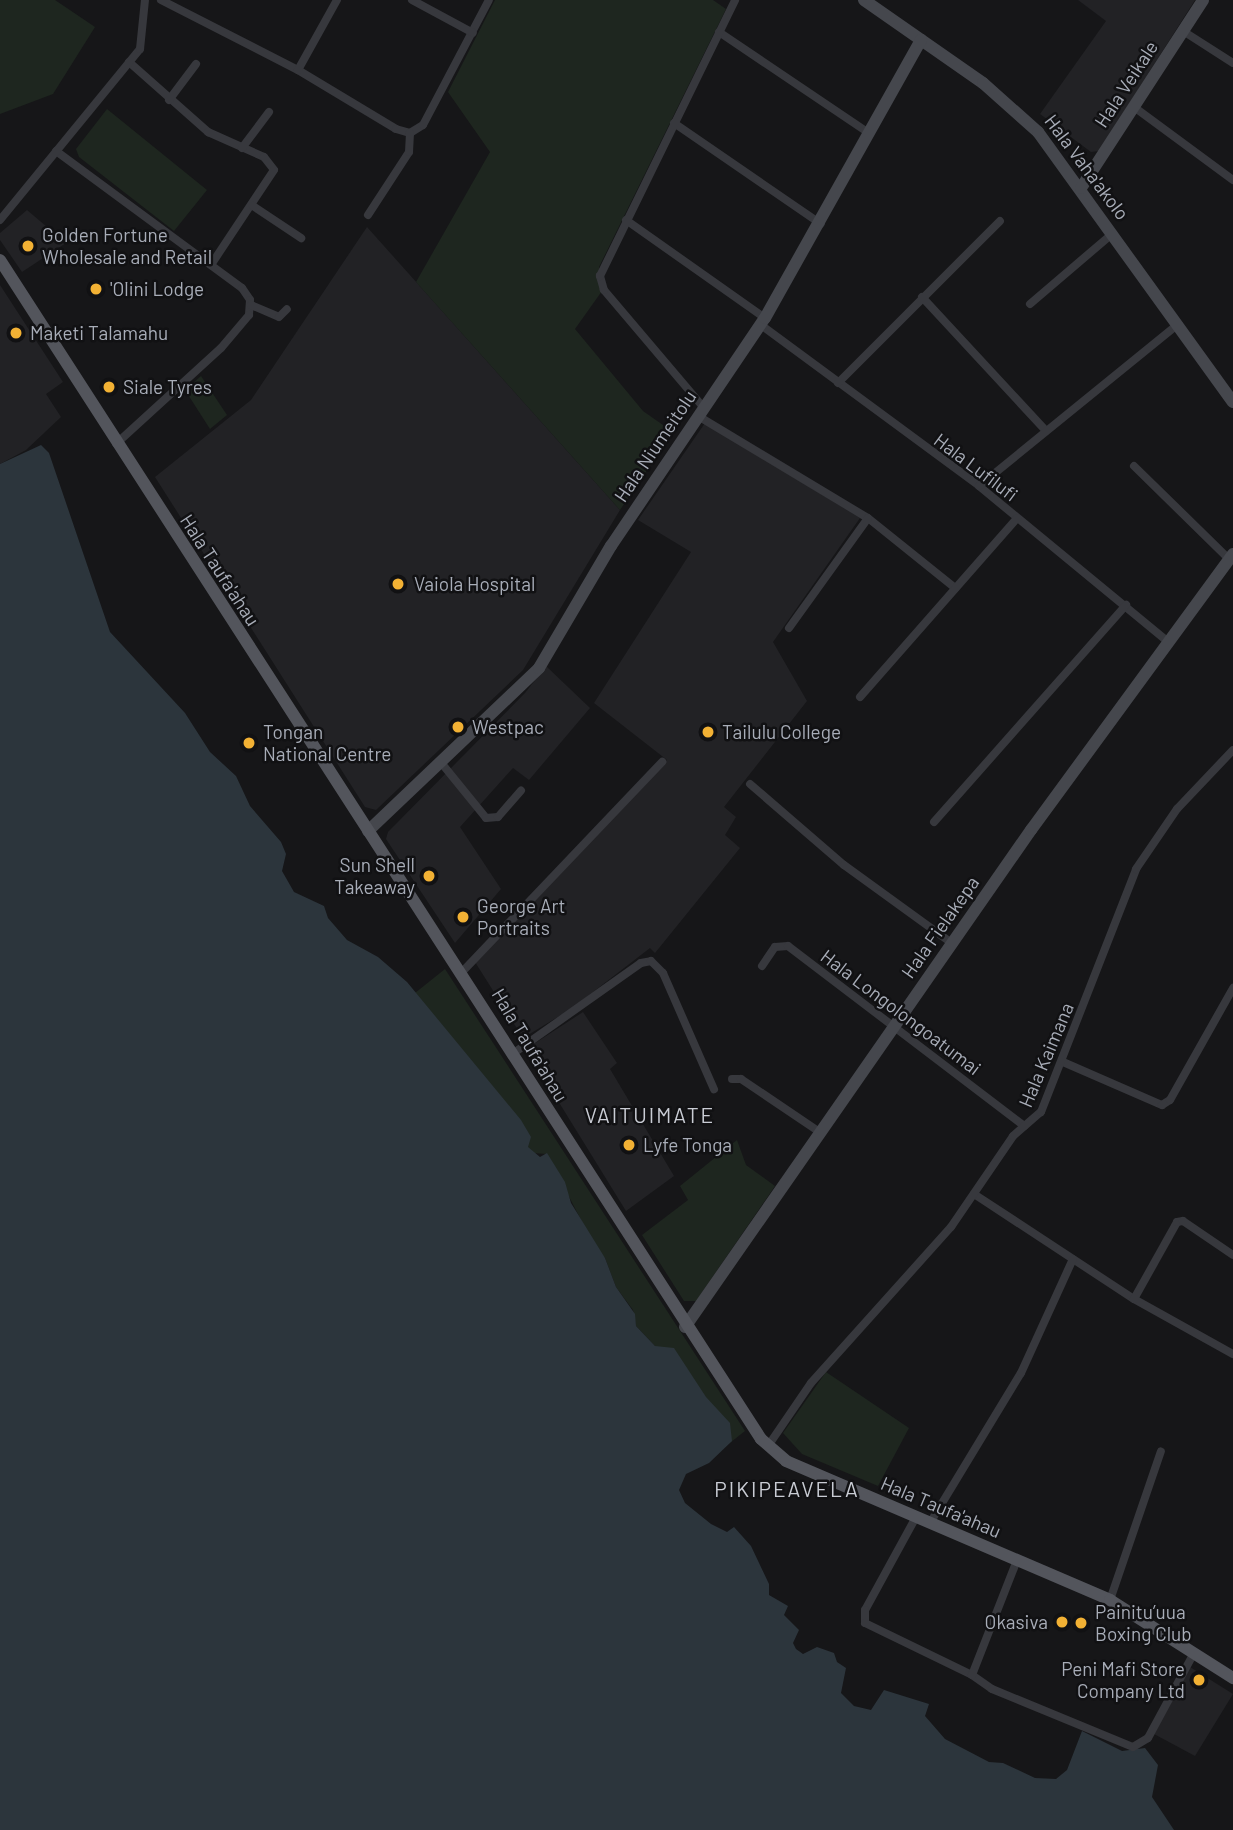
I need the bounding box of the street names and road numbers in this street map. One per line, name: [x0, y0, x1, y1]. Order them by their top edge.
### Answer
street label: Hala Veikale: [1090, 36, 1162, 132]
street label: Hala Vaha'akolo: [1040, 110, 1134, 224]
street label: Hala Niumeitolu: [609, 386, 701, 506]
street label: Hala Lufilufi: [930, 428, 1022, 506]
street label: Hala Taufa'ahau: [176, 510, 264, 630]
street label: Hala Fielakepa: [896, 872, 984, 982]
street label: Hala Longolongoatumai: [817, 944, 985, 1080]
street label: Hala Taufa'ahau: [487, 984, 573, 1106]
street label: Hala Kaimana: [1014, 999, 1078, 1111]
street label: Hala Taufa'ahau: [878, 1471, 1004, 1543]

